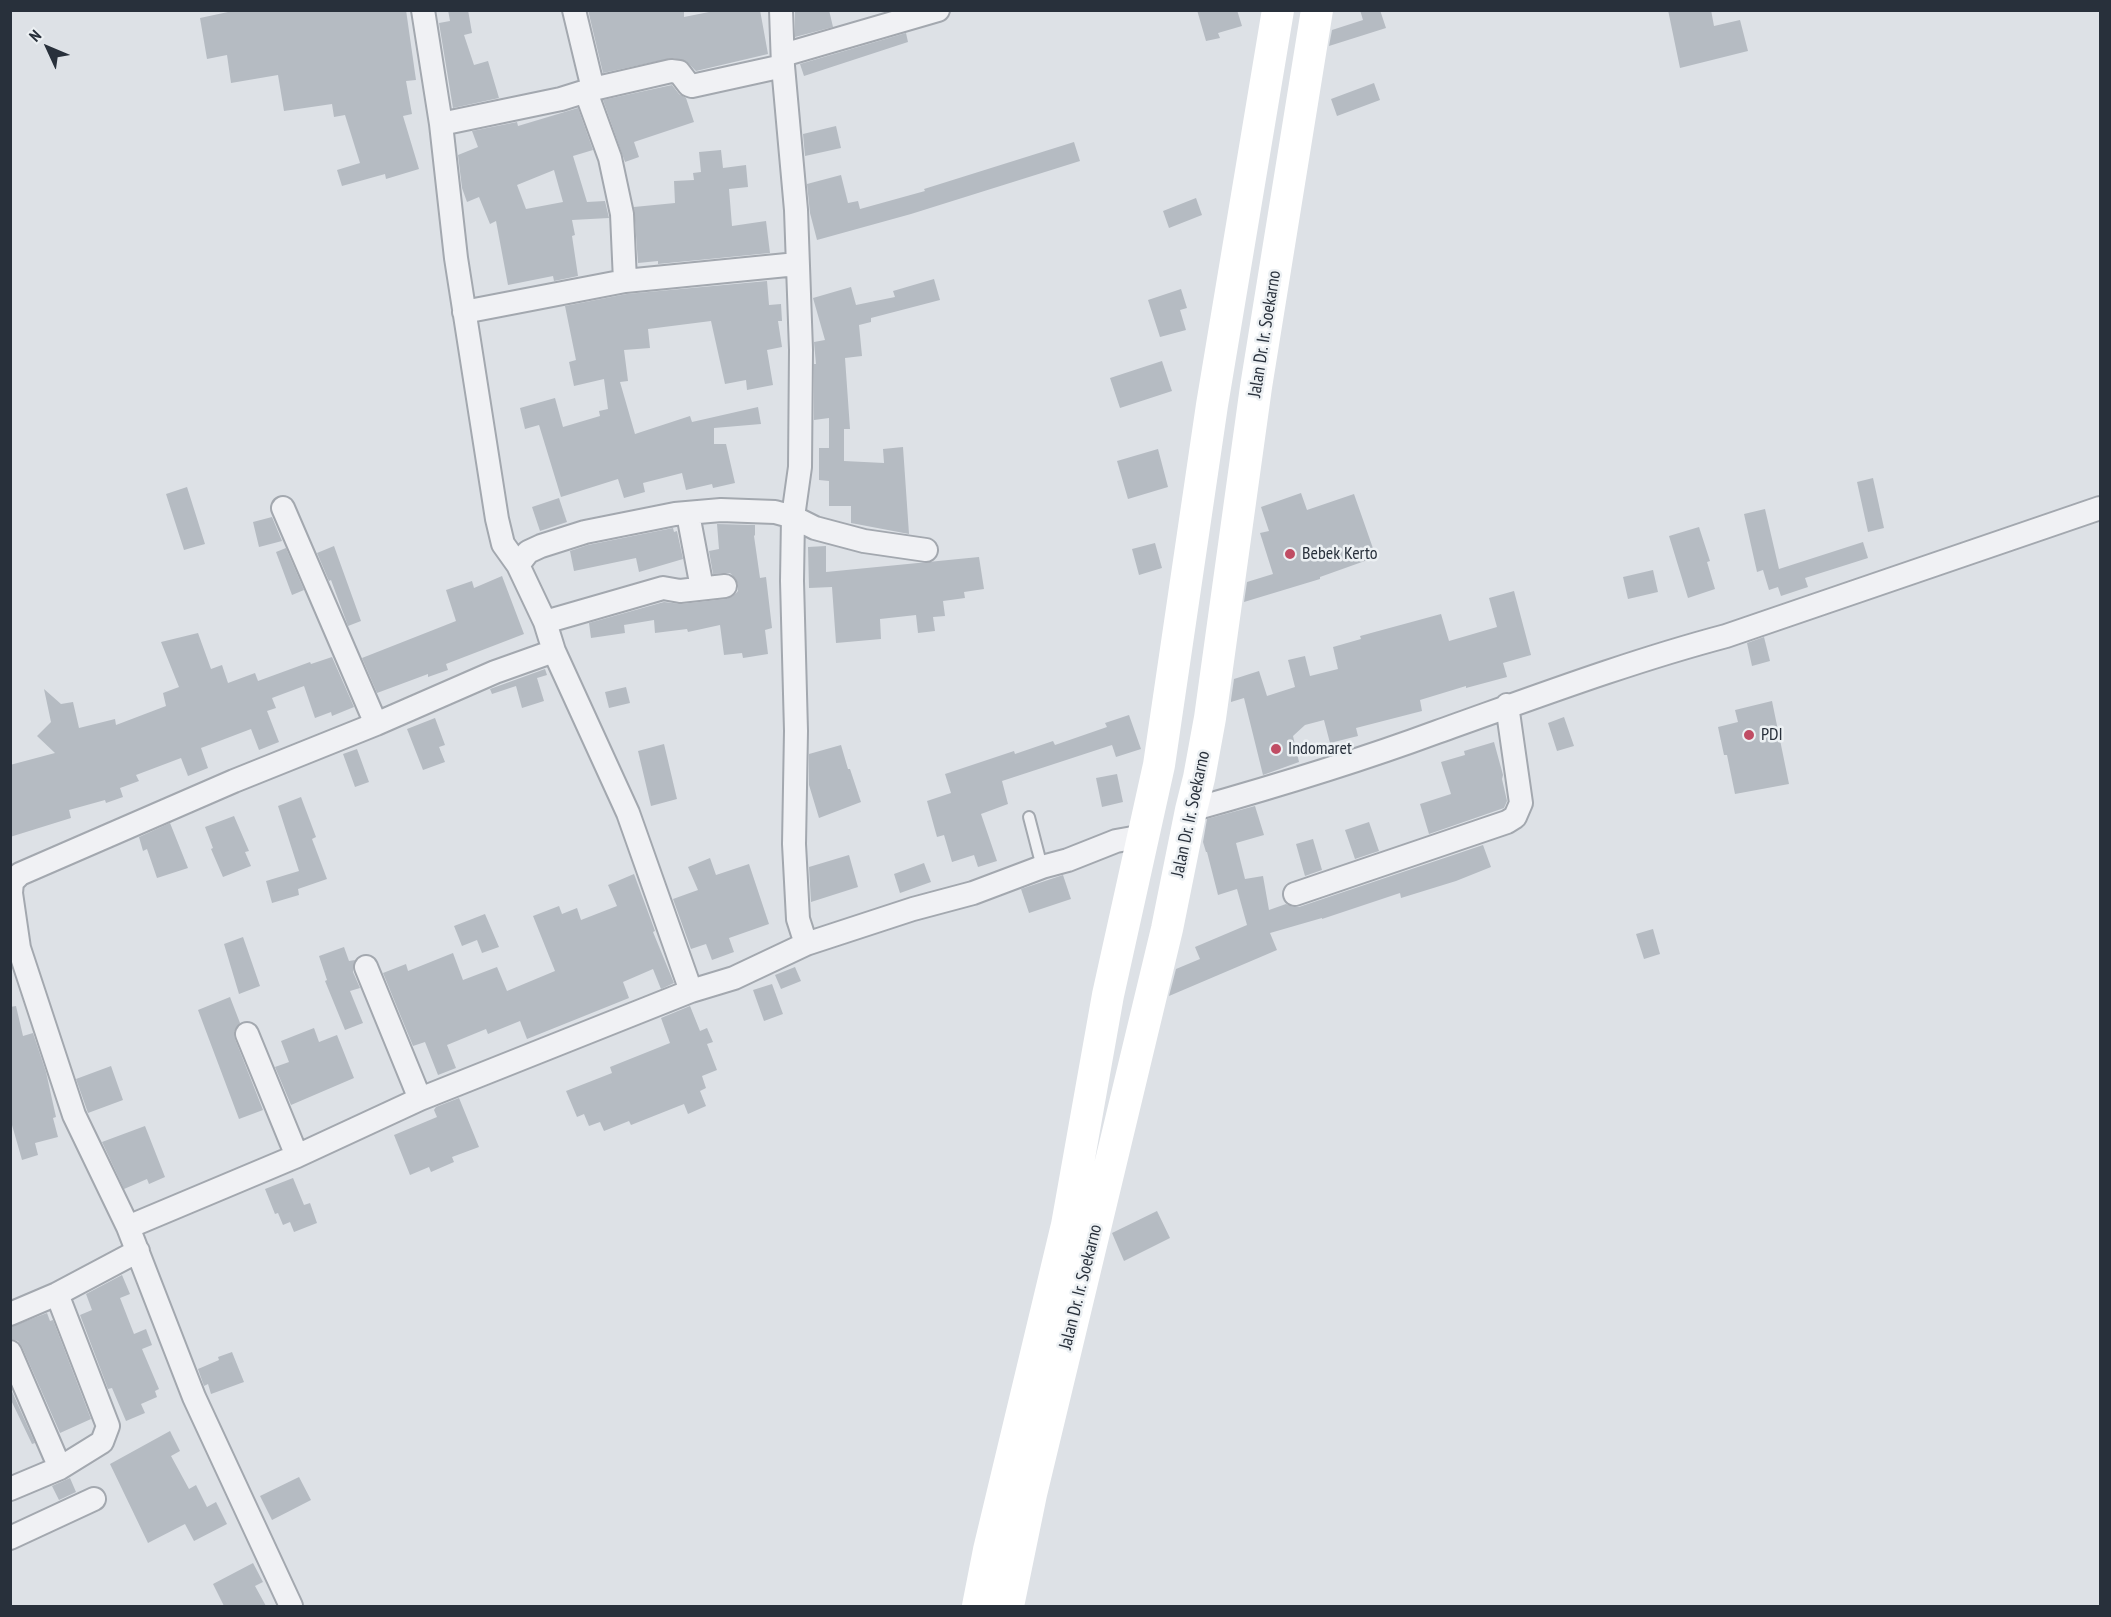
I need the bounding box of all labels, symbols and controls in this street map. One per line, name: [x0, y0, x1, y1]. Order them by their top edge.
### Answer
north arrow: [18, 18, 78, 78]
text: N: [25, 25, 45, 46]
street label: Jalan Dr. Ir. Soekarno: [1244, 269, 1286, 399]
place label: Bebek Kerto: [1302, 543, 1378, 565]
marker: Bebek Kerto: [1283, 547, 1297, 561]
place label: PDI: [1761, 724, 1783, 746]
marker: PDI: [1742, 728, 1756, 742]
place label: Indomaret: [1288, 738, 1352, 760]
marker: Indomaret: [1269, 742, 1283, 756]
street label: Jalan Dr. Ir. Soekarno: [1167, 749, 1215, 879]
street label: Jalan Dr. Ir. Soekarno: [1055, 1222, 1107, 1352]

